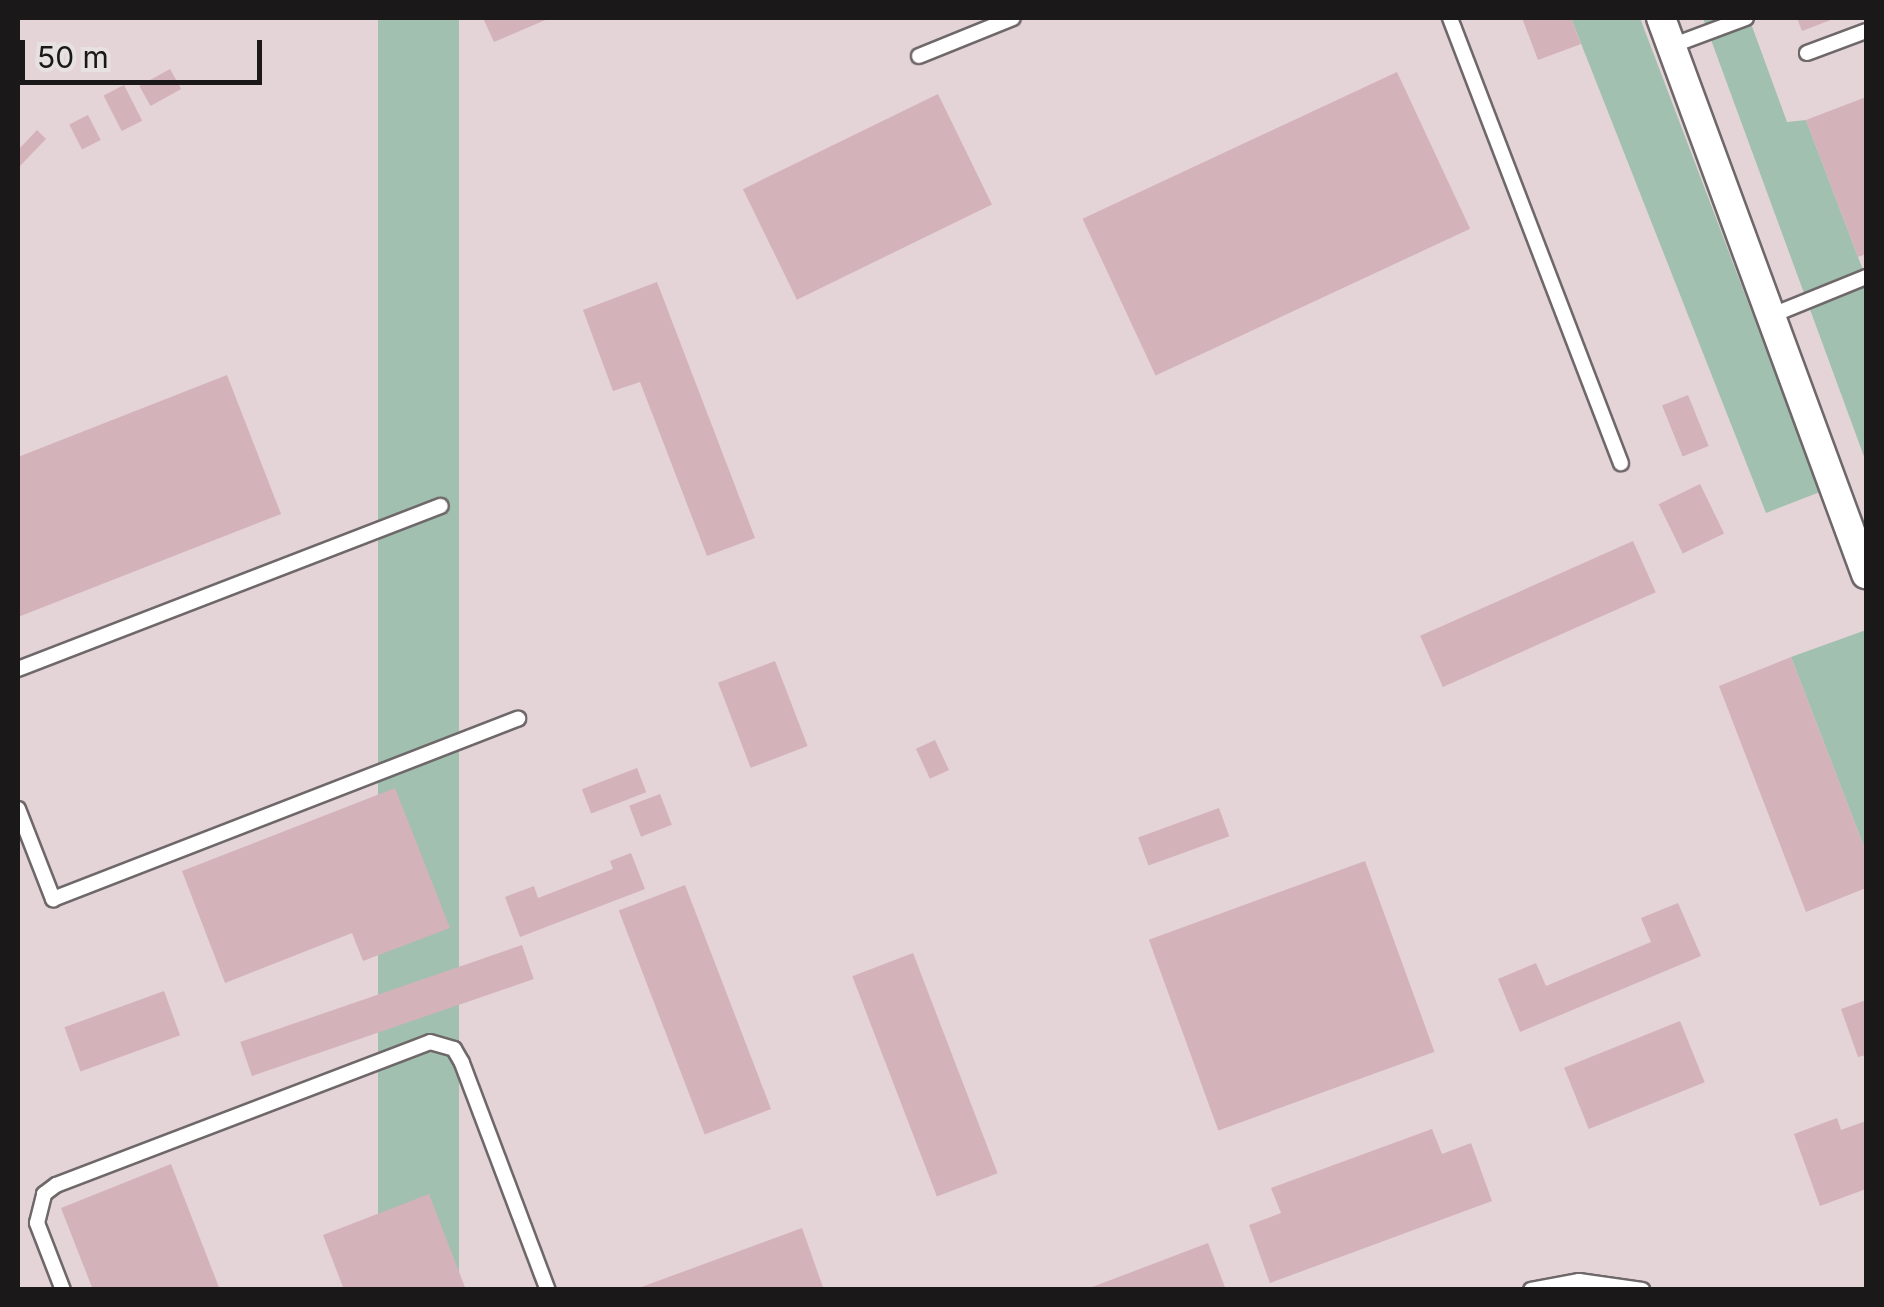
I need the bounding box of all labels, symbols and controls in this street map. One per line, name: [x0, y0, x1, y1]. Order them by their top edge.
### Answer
scale bar: [25, 20, 268, 82]
text: 50 m: [37, 39, 109, 75]

